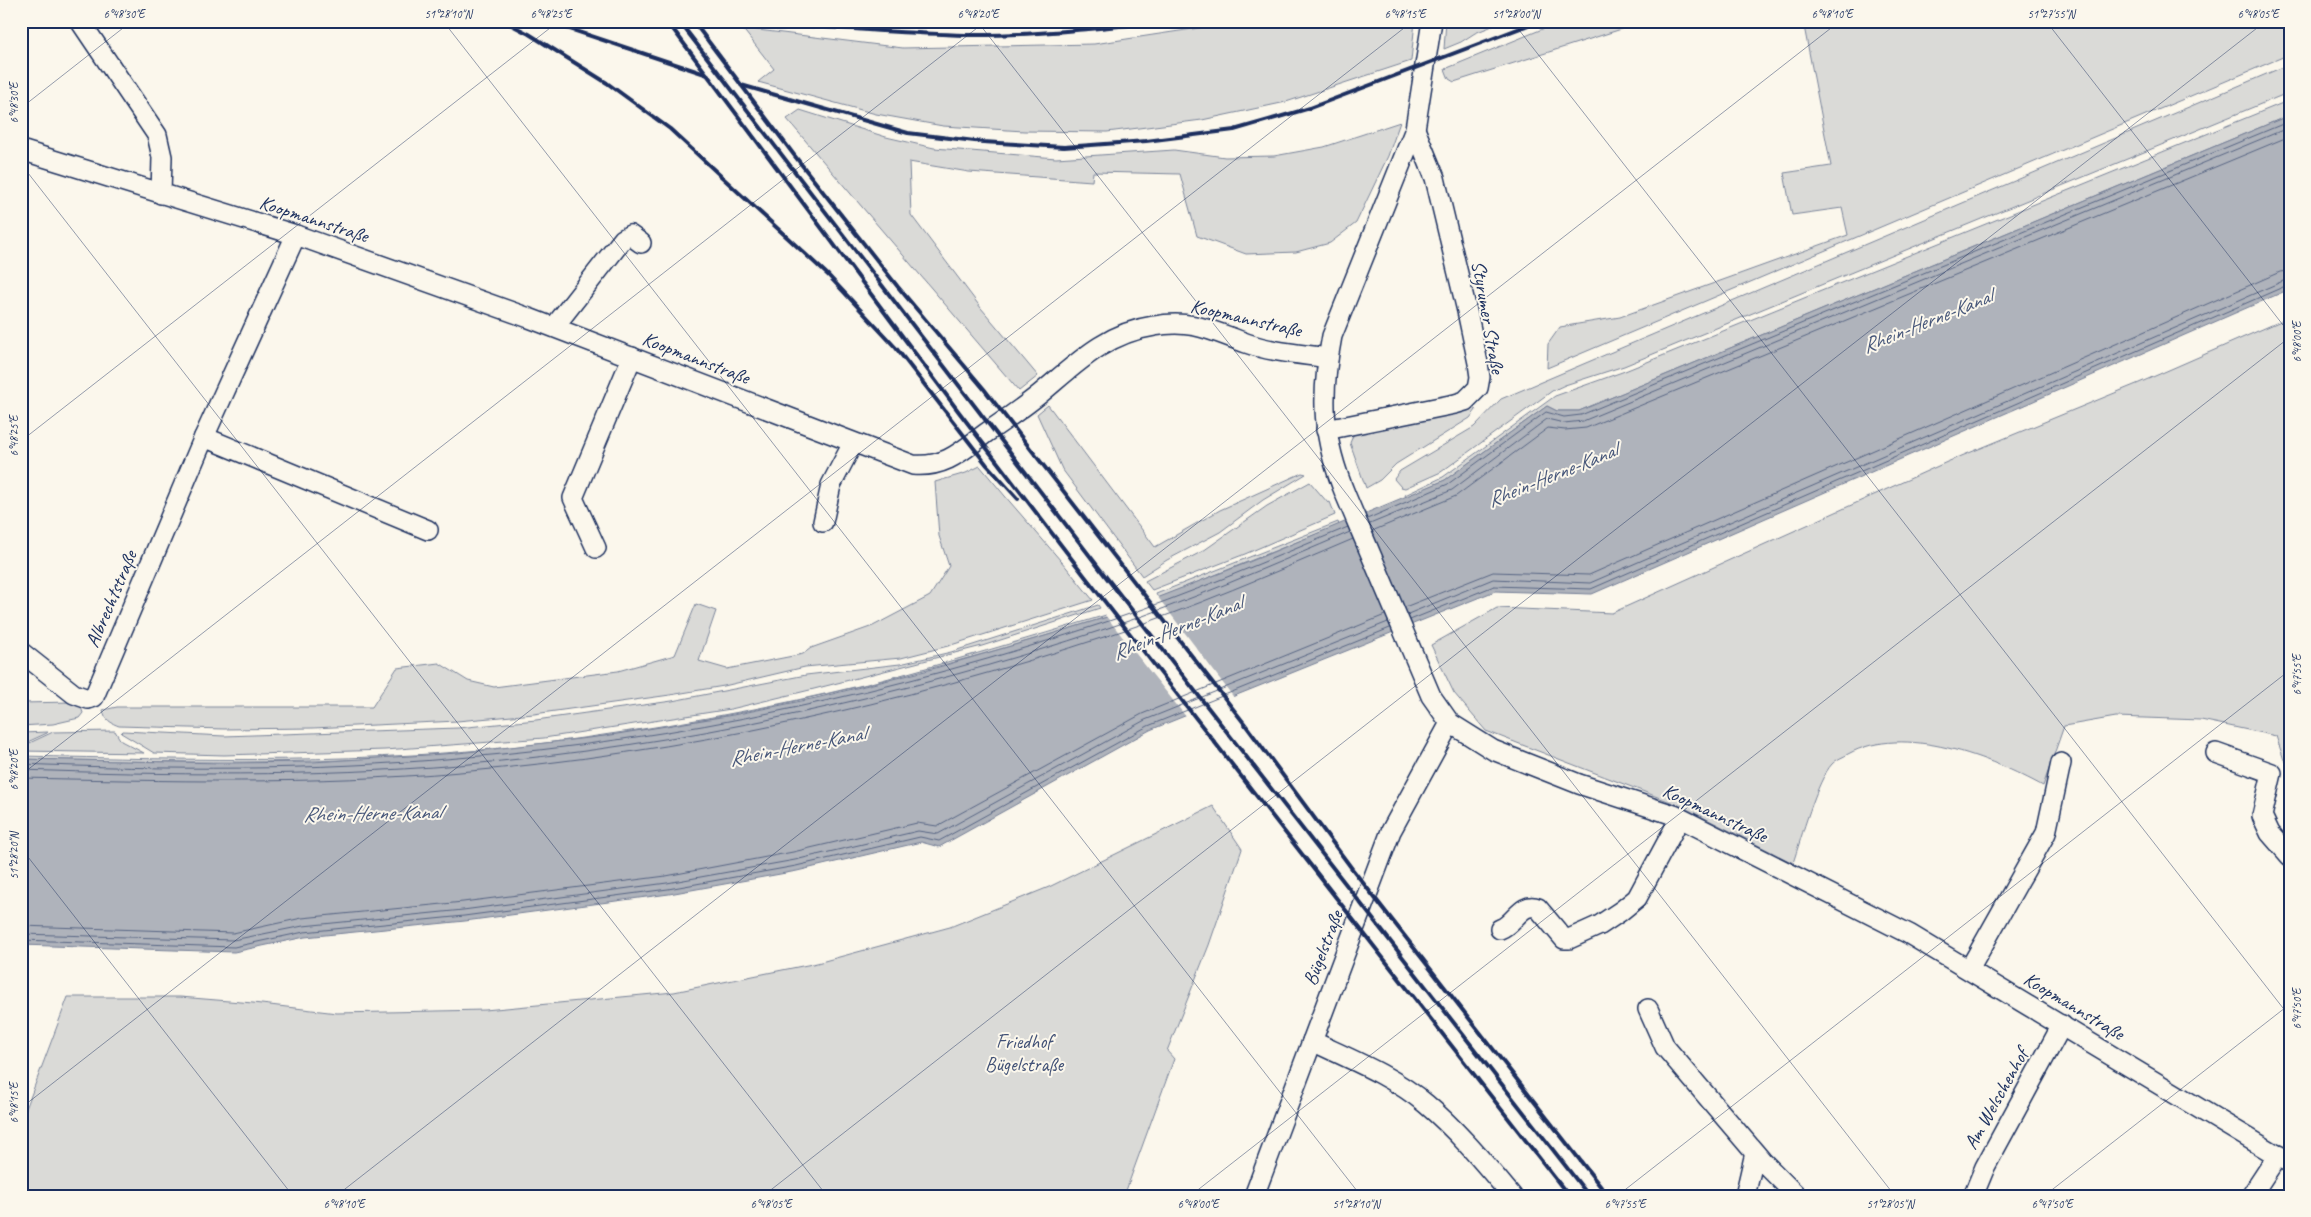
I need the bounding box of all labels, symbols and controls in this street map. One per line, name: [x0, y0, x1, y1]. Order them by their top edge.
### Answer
text: 6°48'30"E: [104, 6, 146, 22]
text: 51°28'10"N: [424, 6, 473, 22]
text: 6°48'25"E: [531, 6, 573, 22]
text: 6°48'20"E: [958, 6, 1000, 22]
text: 6°48'15"E: [1385, 6, 1427, 22]
text: 51°28'00"N: [1492, 6, 1541, 22]
text: 6°48'10"E: [1812, 6, 1854, 22]
text: 51°27'55"N: [2027, 6, 2076, 22]
text: 6°48'05"E: [2238, 6, 2280, 22]
text: 6°48'30"E: [6, 81, 22, 124]
street label: Koopmannstraße: [256, 190, 373, 249]
street label: Styrumer Straße: [1466, 259, 1510, 377]
water label: Rhein-Herne-Kanal: [1858, 281, 2002, 359]
street label: Koopmannstraße: [1188, 293, 1305, 343]
text: 6°48'00"E: [2289, 320, 2305, 363]
street label: Koopmannstraße: [639, 326, 755, 390]
text: 6°48'25"E: [6, 414, 22, 457]
water label: Rhein-Herne-Kanal: [1483, 435, 1627, 513]
street label: Albrechtstraße: [79, 546, 143, 651]
water label: Rhein-Herne-Kanal: [1108, 588, 1252, 666]
text: 6°47'55"E: [2289, 653, 2305, 696]
water label: Rhein-Herne-Kanal: [727, 719, 873, 772]
text: 6°48'20"E: [6, 748, 22, 791]
street label: Koopmannstraße: [1659, 778, 1773, 849]
water label: Rhein-Herne-Kanal: [303, 799, 447, 827]
text: 51°28'20"N: [6, 831, 22, 880]
street label: Bügelstraße: [1297, 906, 1349, 989]
street label: Koopmannstraße: [2019, 966, 2130, 1047]
text: 6°47'50"E: [2289, 987, 2305, 1030]
park label: Friedhof Bügelstraße: [985, 1029, 1064, 1077]
street label: Am Welschenhof: [1958, 1041, 2036, 1154]
text: 6°48'15"E: [6, 1081, 22, 1124]
text: 6°48'10"E: [324, 1196, 366, 1212]
text: 6°48'05"E: [751, 1196, 793, 1212]
text: 6°48'00"E: [1178, 1196, 1220, 1212]
text: 51°28'10"N: [1332, 1196, 1381, 1212]
text: 6°47'55"E: [1605, 1196, 1647, 1212]
text: 51°28'05"N: [1866, 1196, 1915, 1212]
text: 6°47'50"E: [2032, 1196, 2074, 1212]

